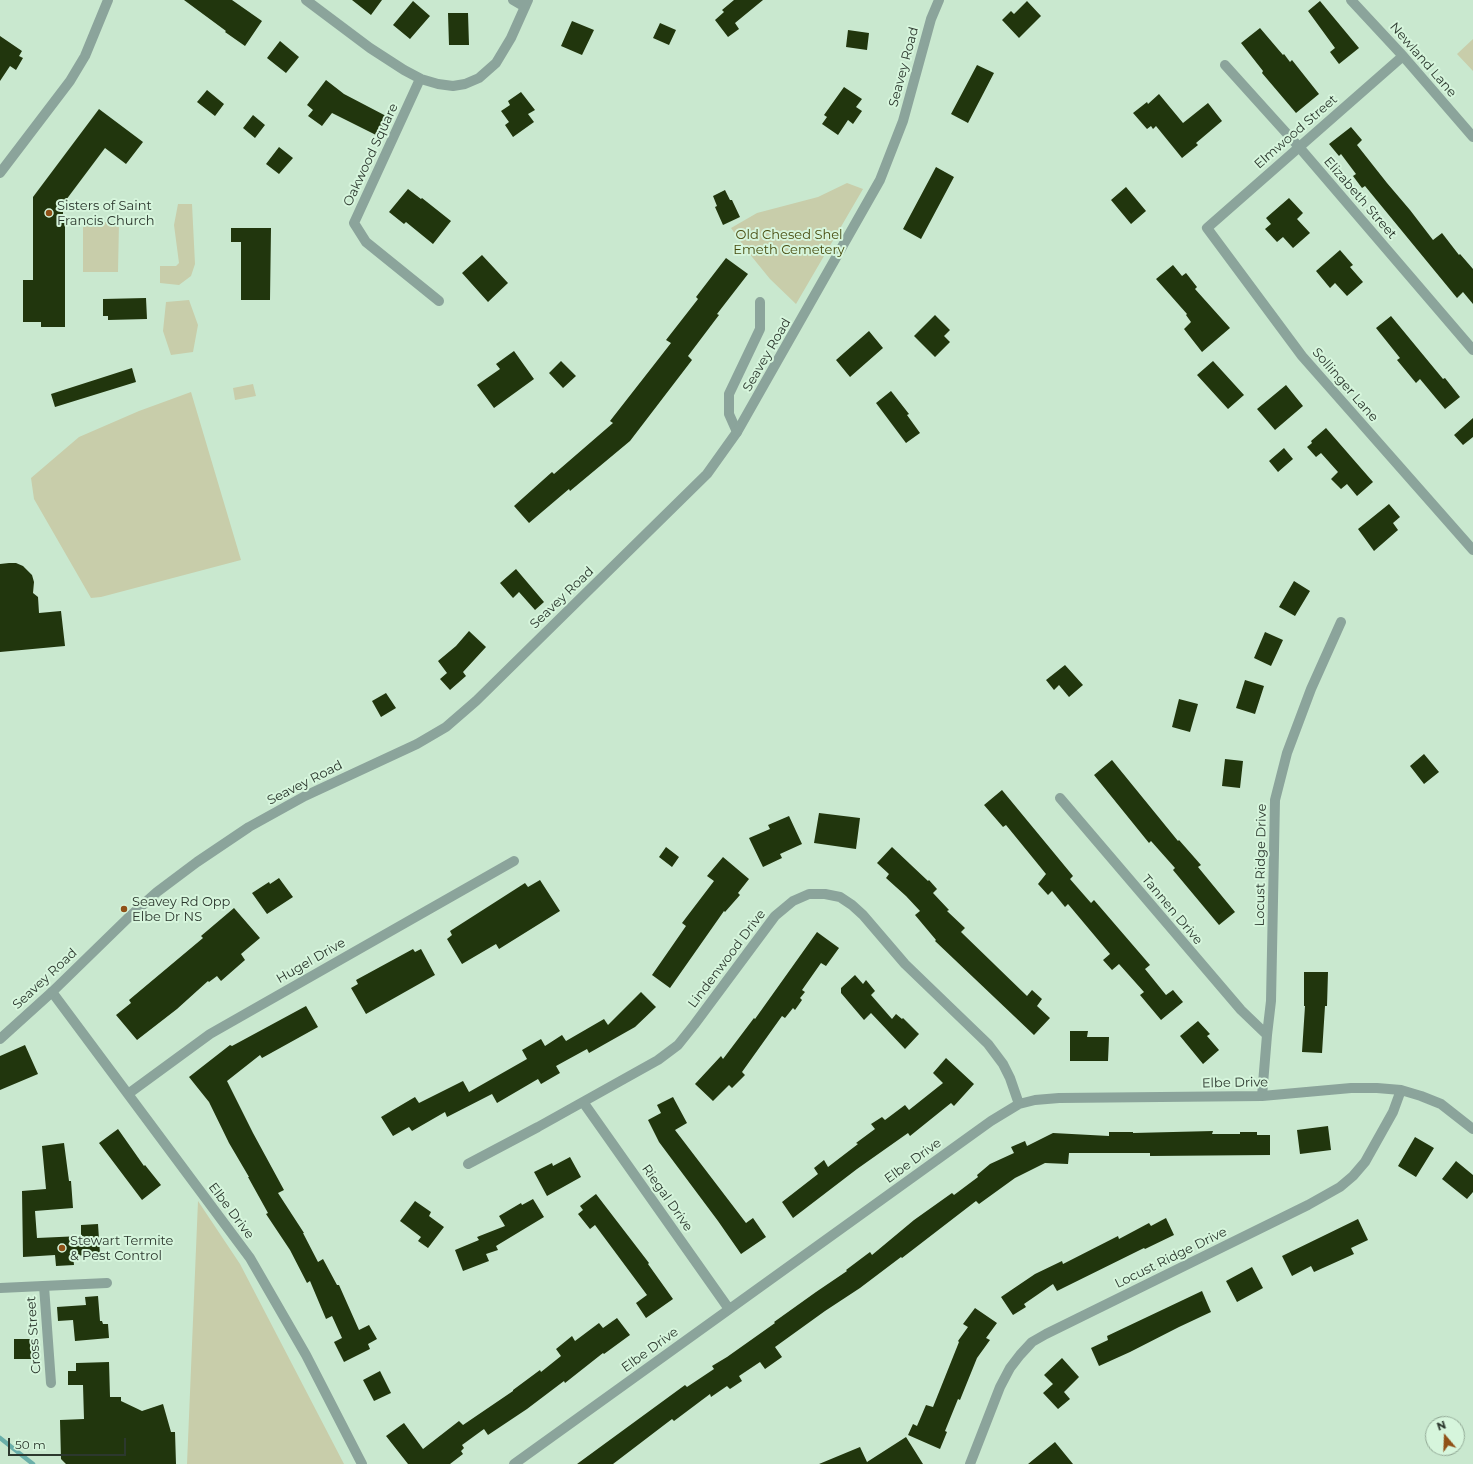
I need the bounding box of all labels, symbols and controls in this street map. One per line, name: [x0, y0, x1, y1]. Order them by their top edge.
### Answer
street label: Newland Lane: [1386, 19, 1460, 101]
street label: Seavey Road: [886, 25, 922, 109]
street label: Elmwood Street: [1251, 92, 1341, 172]
street label: Oakwood Square: [340, 101, 402, 209]
street label: Elizabeth Street: [1320, 154, 1400, 242]
place label: Sisters of Saint Francis Church: [57, 198, 155, 229]
marker: Sisters of Saint Francis Church: [44, 208, 54, 218]
park label: Old Chesed Shel Emeth Cemetery: [733, 227, 845, 258]
street label: Seavey Road: [740, 315, 794, 395]
street label: Sollinger Lane: [1309, 345, 1381, 425]
street label: Seavey Road: [527, 564, 597, 632]
street label: Seavey Road: [265, 757, 345, 809]
street label: Locust Ridge Drive: [1252, 804, 1270, 926]
street label: Tannen Drive: [1138, 872, 1206, 948]
place label: Seavey Rd Opp Elbe Dr NS: [132, 894, 230, 925]
marker: Seavey Rd Opp Elbe Dr NS: [119, 904, 129, 914]
street label: Lindenwood Drive: [685, 907, 769, 1011]
street label: Hugel Drive: [274, 935, 348, 987]
street label: Seavey Road: [10, 945, 80, 1013]
street label: Elbe Drive: [1202, 1075, 1268, 1091]
street label: Elbe Drive: [882, 1135, 944, 1187]
street label: Riegal Drive: [638, 1161, 696, 1235]
street label: Elbe Drive: [205, 1180, 257, 1242]
street label: Locust Ridge Drive: [1112, 1224, 1230, 1292]
place label: Stewart Termite & Pest Control: [70, 1233, 173, 1264]
marker: Stewart Termite & Pest Control: [57, 1243, 67, 1253]
street label: Cross Street: [24, 1296, 44, 1374]
street label: Elbe Drive: [619, 1324, 681, 1376]
north arrow: [1425, 1416, 1465, 1456]
text: N: [1435, 1418, 1448, 1434]
scale bar: [10, 1430, 128, 1456]
text: 50 m: [15, 1437, 46, 1452]

